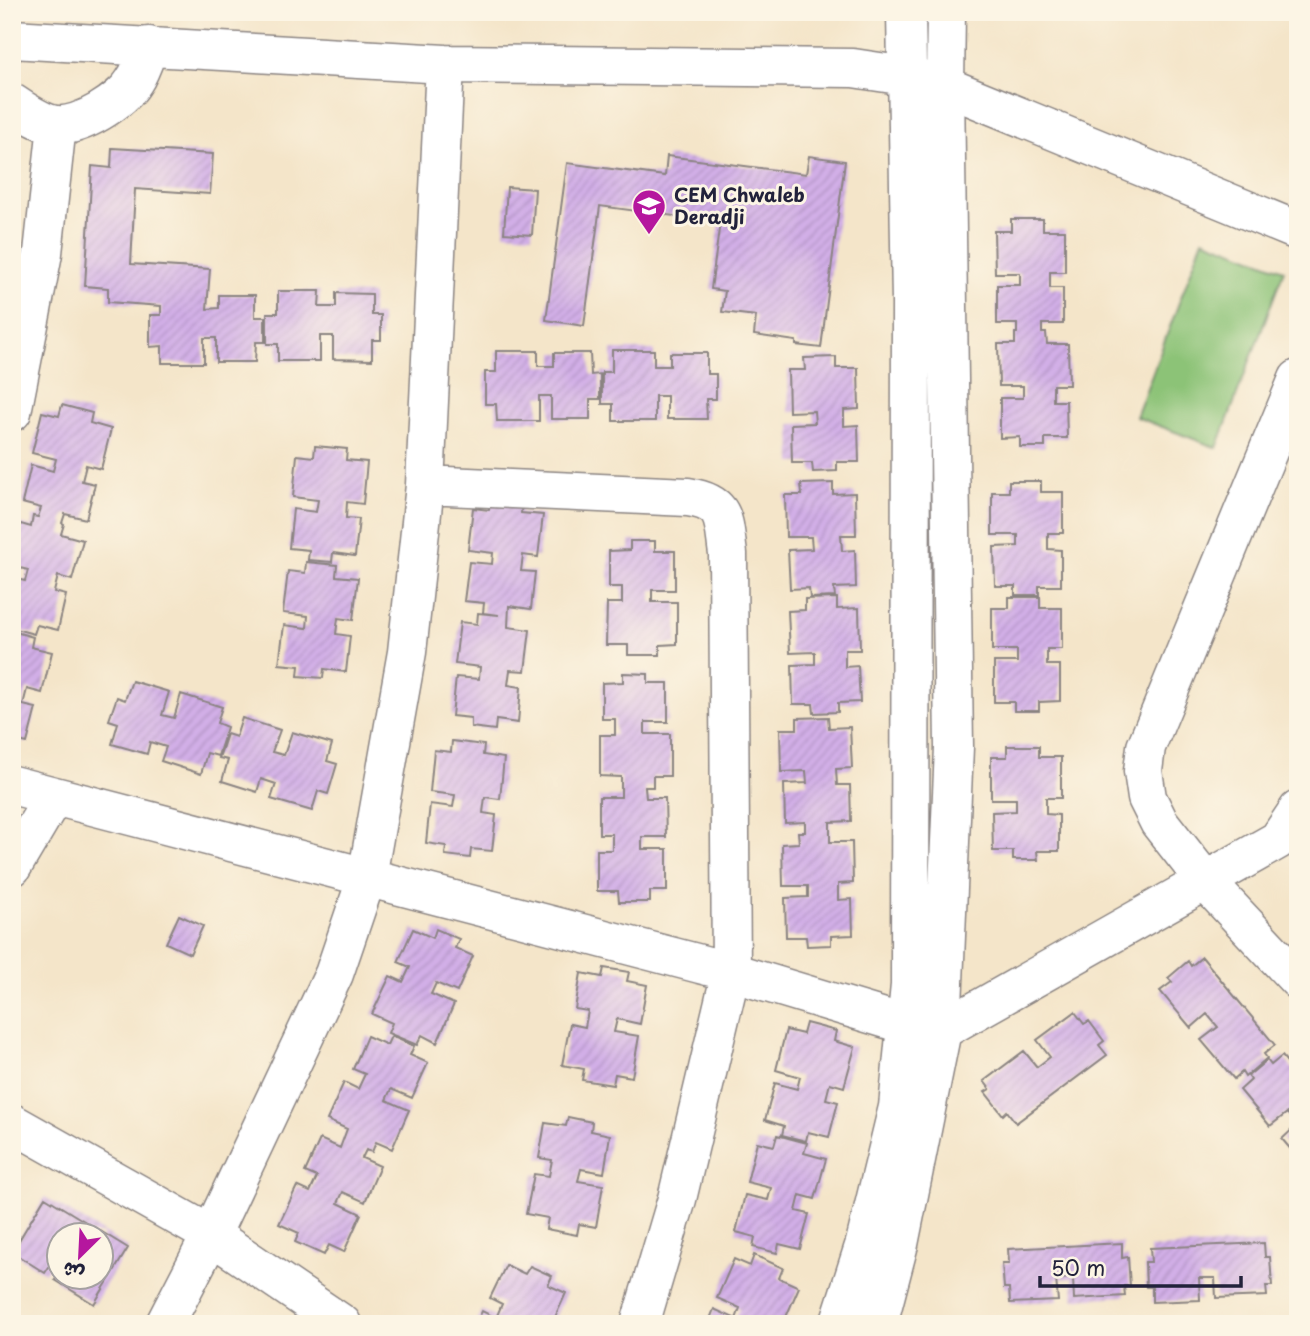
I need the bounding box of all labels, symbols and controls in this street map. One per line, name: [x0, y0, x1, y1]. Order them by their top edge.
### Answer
place label: CEM Chwaleb Deradji: [674, 180, 805, 230]
school or university icon: CEM Chwaleb Deradji: [630, 187, 668, 236]
north arrow: [46, 1220, 116, 1290]
scale bar: [1040, 1245, 1242, 1289]
text: 50 m: [1051, 1251, 1105, 1283]
text: ش: [57, 1255, 88, 1289]

